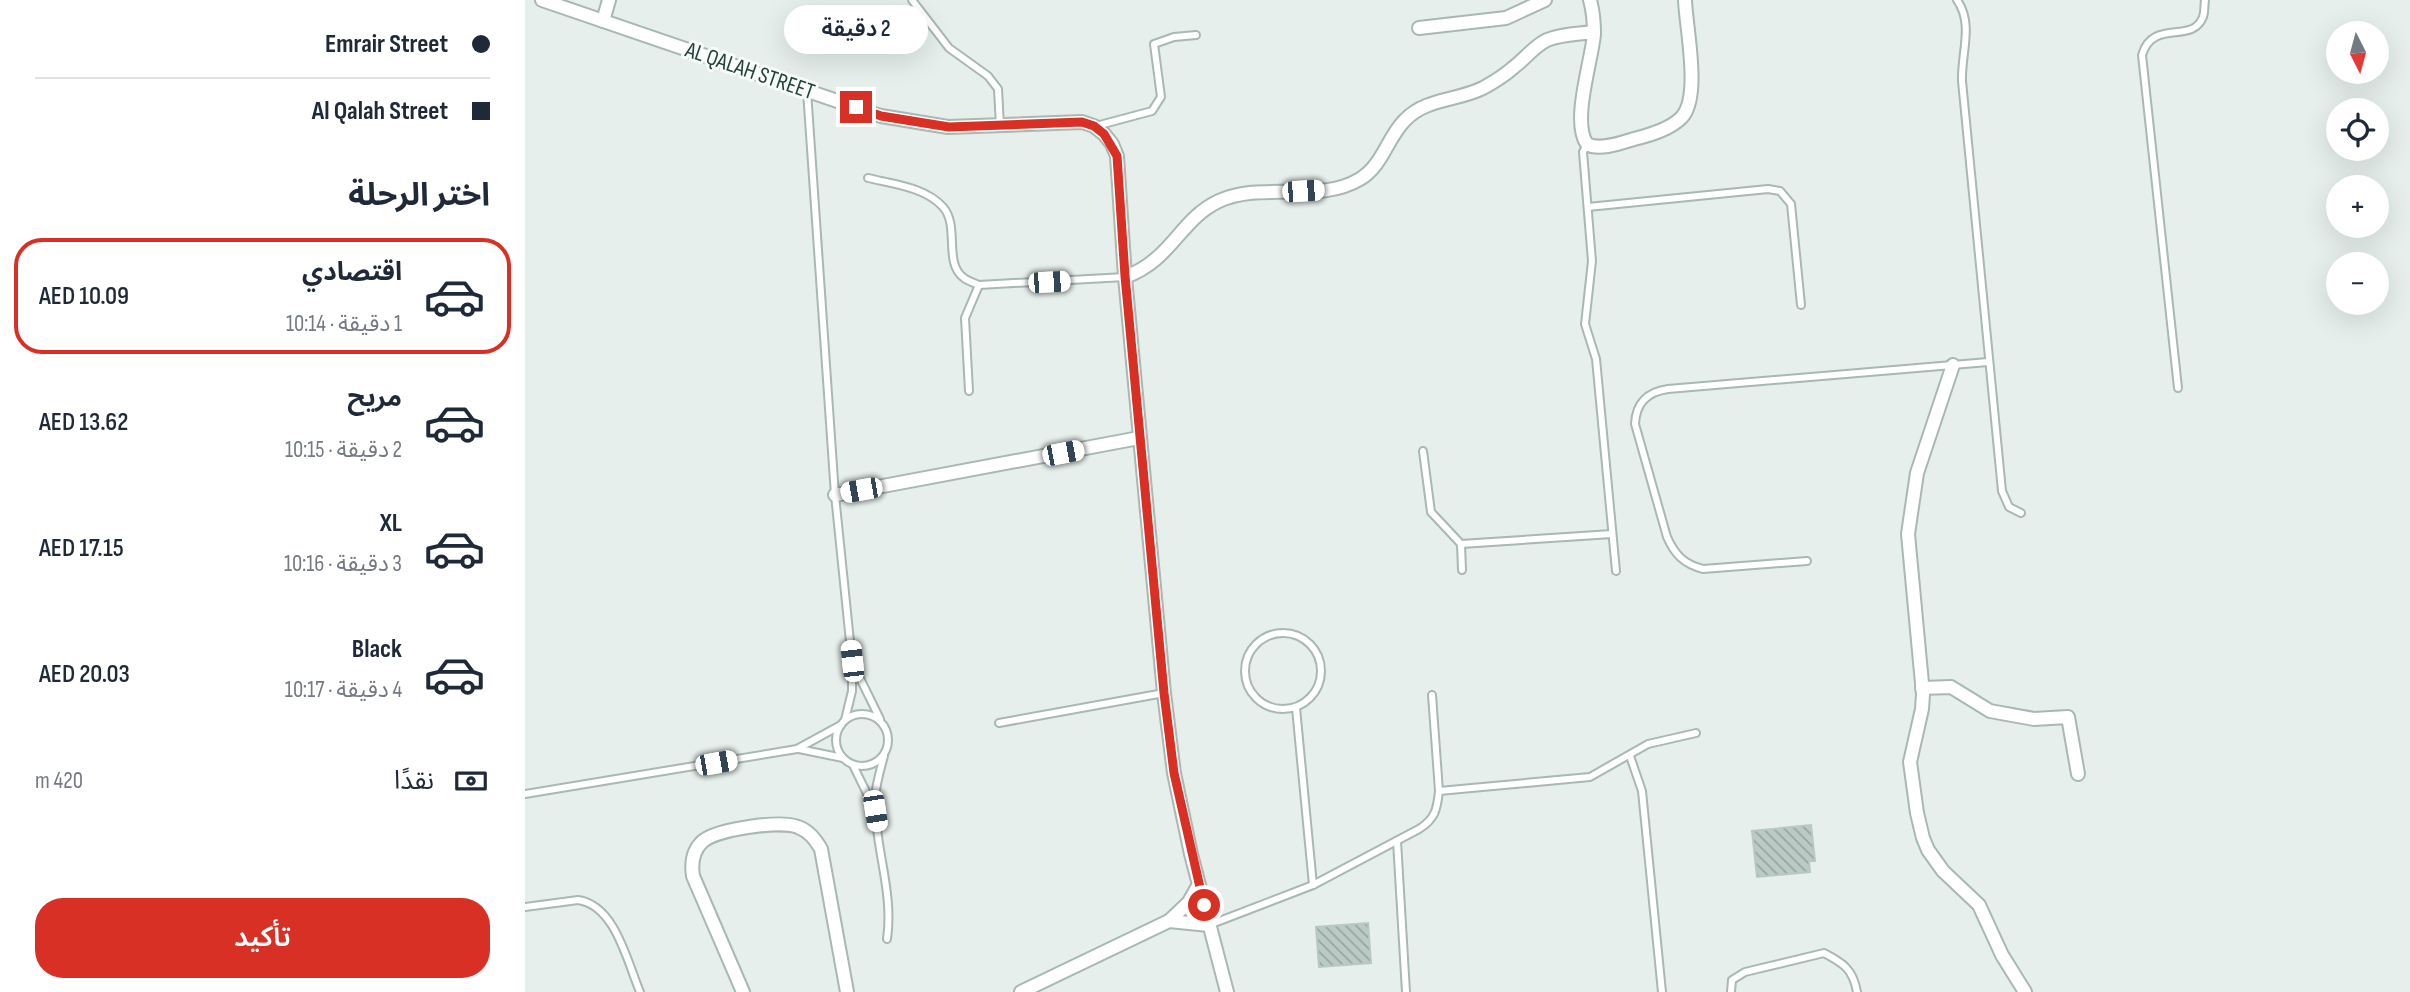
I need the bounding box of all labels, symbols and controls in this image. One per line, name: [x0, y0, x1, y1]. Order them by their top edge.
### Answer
callout: 2 دقيقة: [784, 6, 928, 55]
text: 2 دقيقة: [821, 15, 891, 43]
north arrow: [2326, 21, 2389, 84]
map controls: [2326, 21, 2389, 315]
text: Emrair Street: [325, 29, 448, 60]
street label: AL QALAH STREET: [681, 35, 818, 106]
route end: [840, 91, 872, 123]
text: Al Qalah Street: [312, 96, 448, 127]
button: locate: [2326, 98, 2389, 161]
button: +: [2326, 175, 2389, 238]
text: اختر الرحلة: [348, 176, 490, 215]
car: [1282, 179, 1325, 203]
button: −: [2326, 252, 2389, 315]
text: اقتصادي: [302, 257, 402, 288]
icon: car: [423, 265, 486, 328]
car: [1028, 270, 1071, 294]
text: AED 10.09: [39, 281, 129, 312]
text: 1 دقيقة · 10:14: [286, 310, 402, 338]
text: مريح: [347, 383, 402, 414]
icon: car: [423, 391, 486, 454]
text: AED 13.62: [39, 407, 128, 438]
text: 2 دقيقة · 10:15: [285, 436, 402, 464]
car: [1041, 439, 1086, 467]
car: [839, 476, 884, 504]
text: XL: [380, 508, 402, 539]
icon: car: [423, 517, 486, 580]
text: AED 17.15: [39, 533, 124, 564]
text: 3 دقيقة · 10:16: [284, 550, 402, 578]
text: Black: [352, 634, 402, 665]
car: [840, 639, 865, 683]
icon: car: [423, 643, 486, 706]
text: AED 20.03: [39, 659, 130, 690]
text: 4 دقيقة · 10:17: [285, 676, 402, 704]
car: [694, 749, 739, 777]
icon: cash: [452, 762, 490, 800]
text: نقدًا: [394, 766, 434, 797]
text: 420 m: [35, 767, 83, 795]
car: [862, 789, 889, 833]
route start: [1188, 889, 1220, 921]
button: تأكيد: [35, 898, 490, 978]

